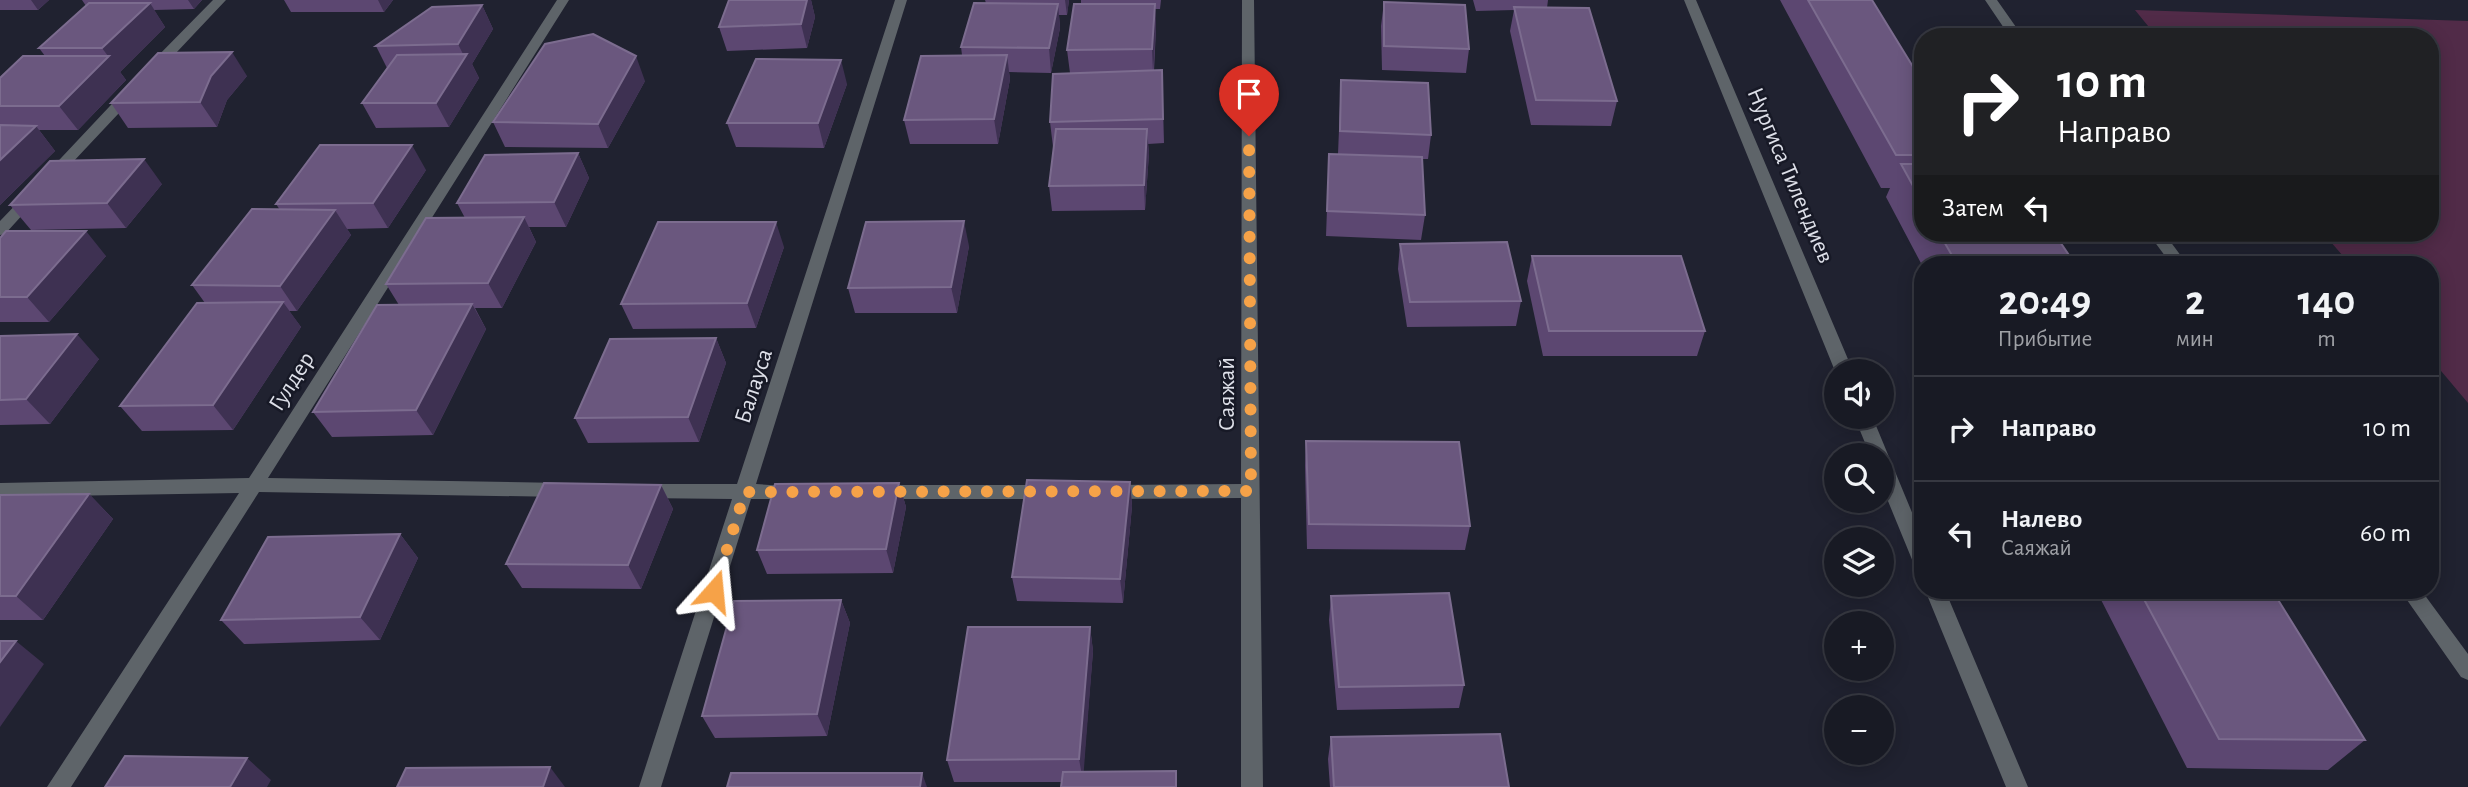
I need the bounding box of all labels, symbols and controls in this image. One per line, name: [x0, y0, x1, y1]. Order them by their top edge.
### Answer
icon: right: [1942, 56, 2033, 147]
text: 10 m: [2057, 58, 2147, 107]
pin: [1219, 64, 1279, 136]
icon: arrive: [1230, 75, 1268, 113]
street label: Нургиса Тилендиев: [1742, 84, 1838, 267]
text: Направо: [2057, 116, 2171, 148]
icon: left: [2018, 189, 2056, 227]
text: Затем: [1942, 195, 2004, 221]
text: 20:49: [1999, 280, 2091, 322]
text: 2: [2185, 280, 2205, 322]
text: 140: [2297, 280, 2356, 322]
text: Прибытие: [1997, 328, 2092, 351]
text: мин: [2176, 328, 2214, 351]
text: m: [2317, 328, 2336, 351]
street label: Балауса: [731, 346, 777, 427]
street label: Гулдер: [265, 348, 319, 415]
street label: Саяжай: [1215, 357, 1239, 431]
map controls: [1824, 359, 1894, 765]
button: sound: [1824, 359, 1894, 429]
icon: right: [1942, 410, 1980, 448]
text: Направо: [2001, 415, 2096, 441]
text: 10 m: [2363, 415, 2411, 441]
button: search: [1824, 443, 1894, 513]
text: Налево: [2001, 506, 2082, 532]
icon: left: [1942, 515, 1980, 553]
text: 60 m: [2360, 520, 2411, 546]
button: layers: [1824, 527, 1894, 597]
text: Саяжай: [2001, 537, 2072, 560]
position arrow: [677, 554, 751, 628]
button: +: [1824, 611, 1894, 681]
button: −: [1824, 695, 1894, 765]

